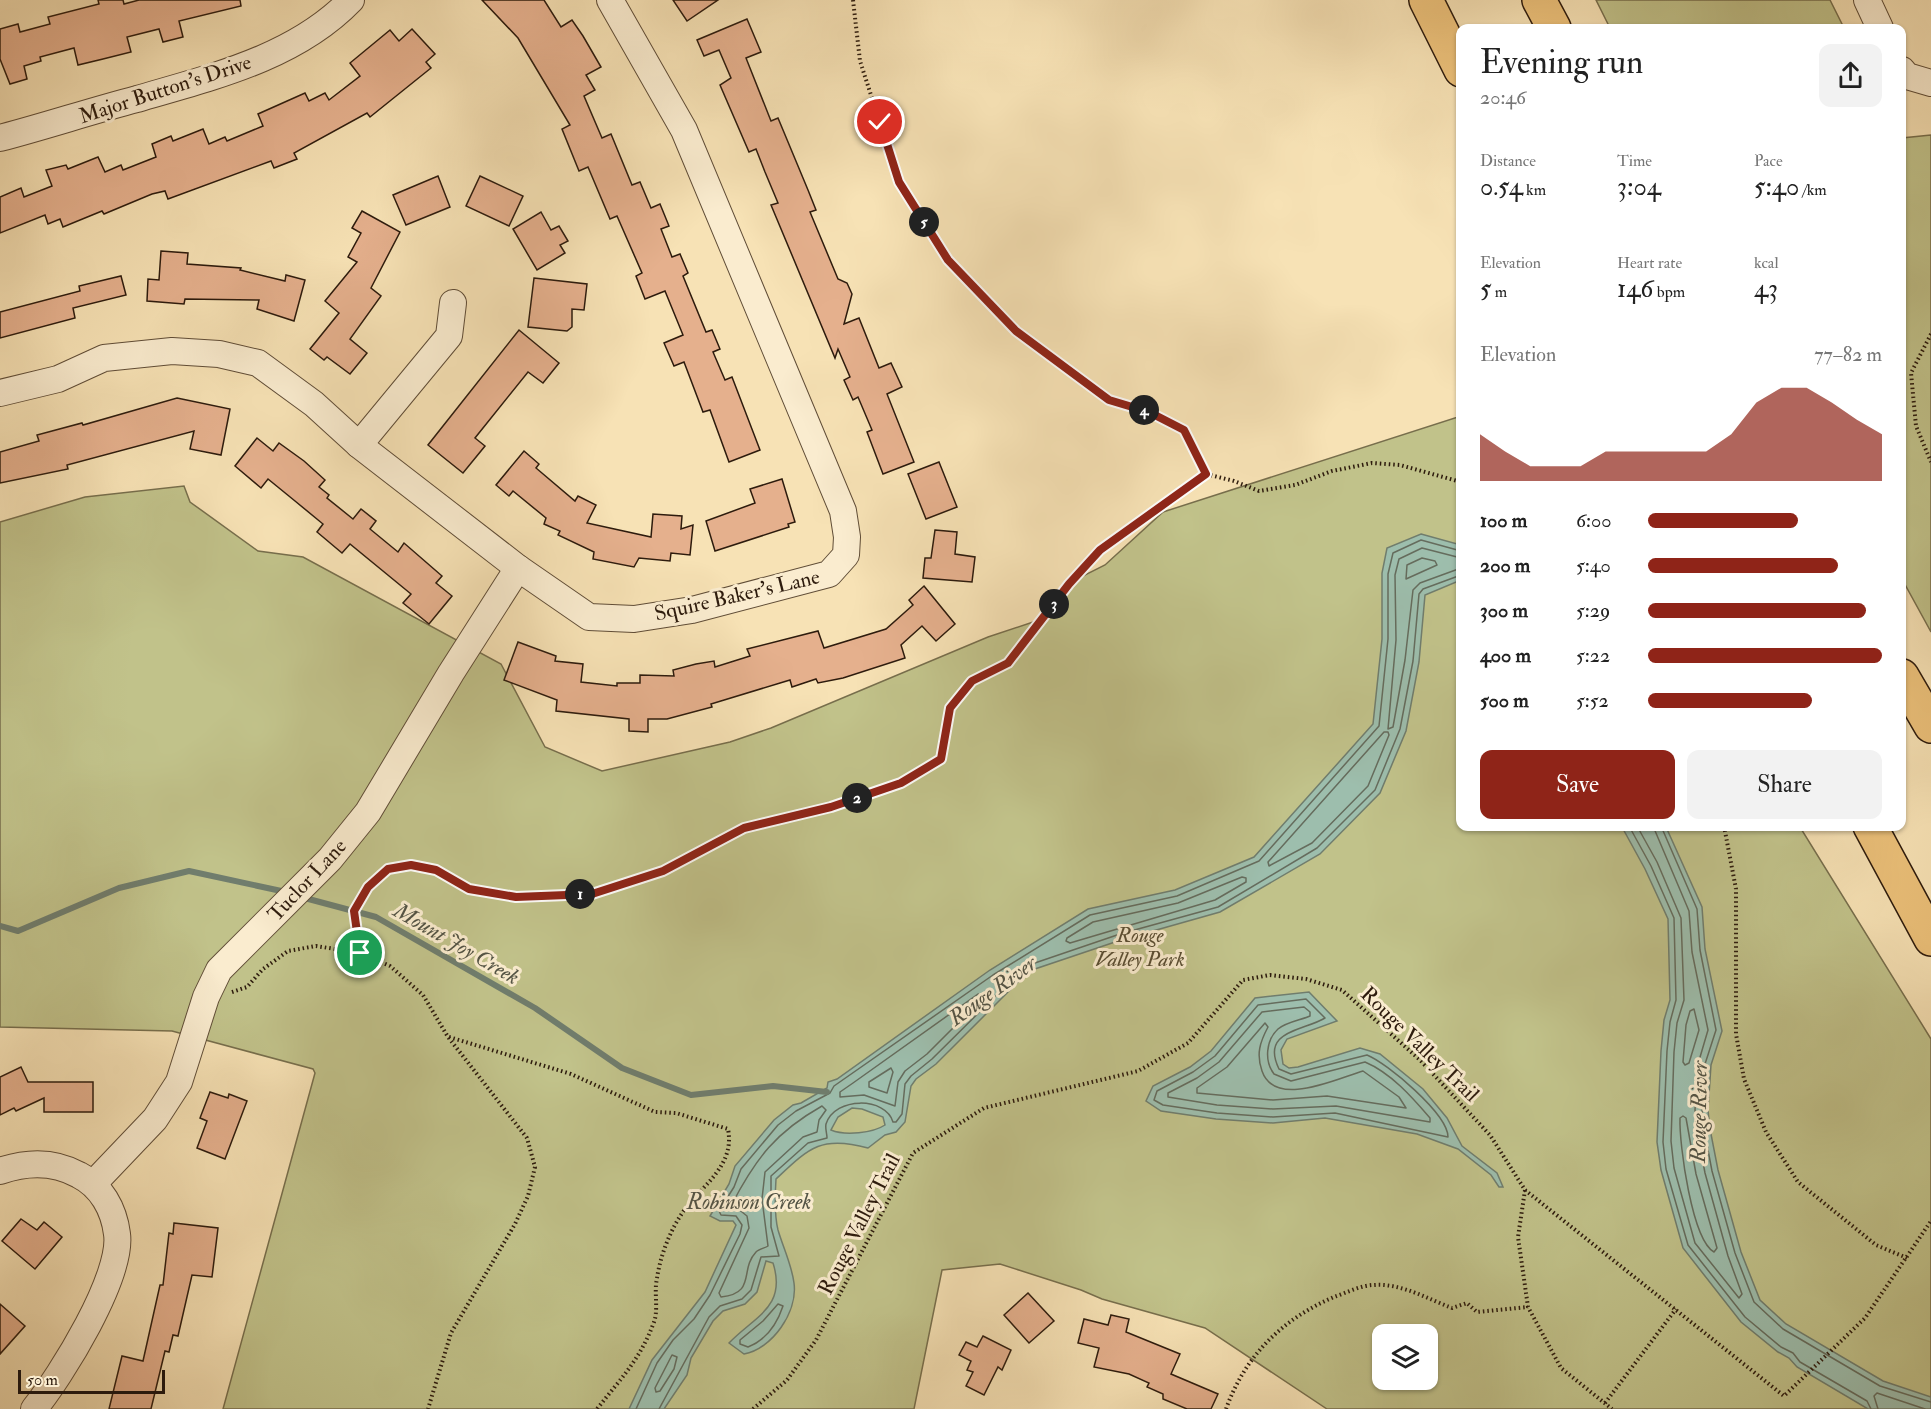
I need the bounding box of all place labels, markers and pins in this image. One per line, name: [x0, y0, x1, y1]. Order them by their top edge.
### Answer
pin: [854, 96, 905, 147]
pin: 5: [909, 207, 939, 237]
pin: 4: [1129, 395, 1159, 425]
pin: 3: [1039, 589, 1069, 619]
pin: 2: [842, 783, 872, 813]
pin: 1: [565, 879, 595, 909]
pin: [334, 927, 385, 978]

